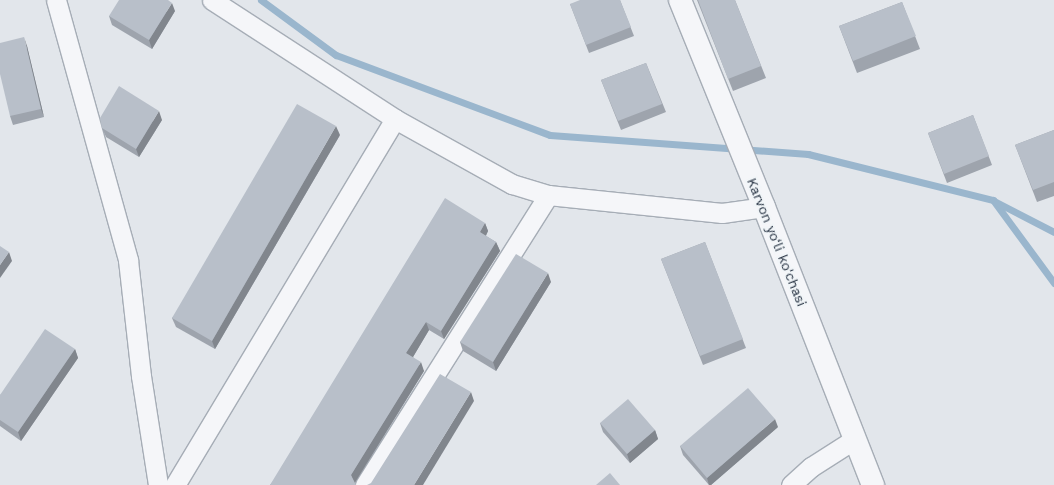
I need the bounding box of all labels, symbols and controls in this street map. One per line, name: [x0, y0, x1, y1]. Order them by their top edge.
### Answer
street label: Karvon yo‘li ko'chasi: [743, 175, 811, 309]

